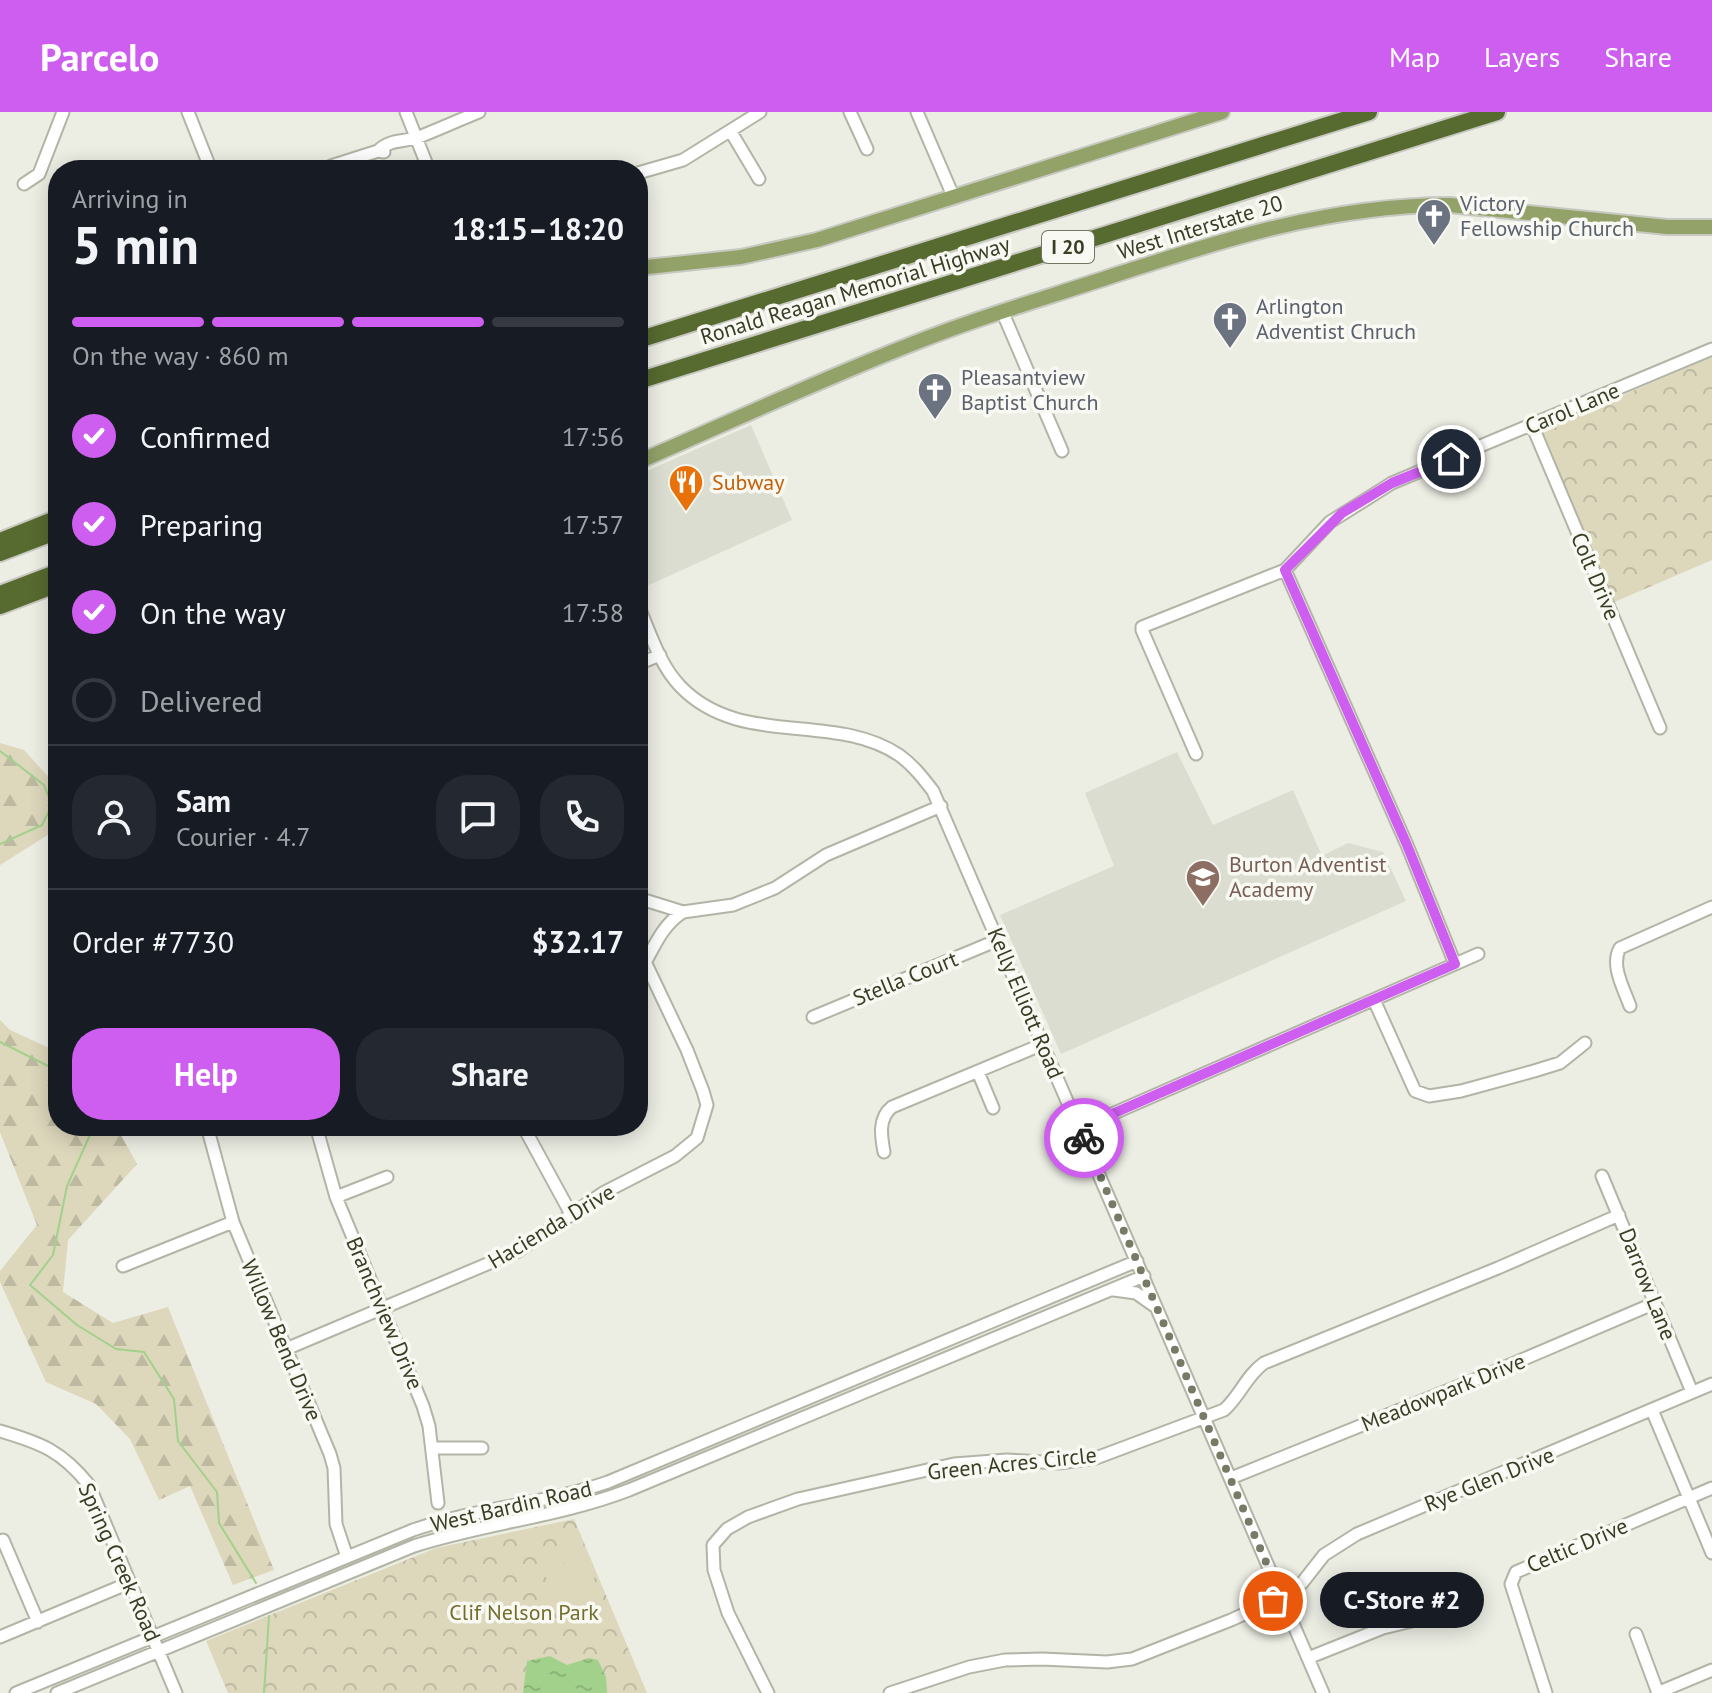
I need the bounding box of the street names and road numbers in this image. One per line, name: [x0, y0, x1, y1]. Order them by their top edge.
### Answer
street label: West Interstate 20: [1114, 189, 1286, 265]
street label: Ronald Reagan Memorial Highway: [697, 229, 1014, 351]
road number: I 20: [1042, 231, 1094, 263]
street label: Carol Lane: [1521, 376, 1623, 440]
street label: Colt Drive: [1565, 528, 1627, 624]
street label: Kelly Elliott Road: [982, 923, 1070, 1083]
street label: Stella Court: [848, 944, 962, 1012]
street label: Hacienda Drive: [483, 1177, 619, 1275]
street label: Darrow Lane: [1613, 1224, 1683, 1344]
street label: Branchview Drive: [340, 1232, 430, 1394]
street label: Willow Bend Drive: [235, 1255, 329, 1425]
street label: Meadowpark Drive: [1357, 1346, 1529, 1438]
street label: Green Acres Circle: [926, 1440, 1098, 1486]
street label: Rye Glen Drive: [1420, 1440, 1558, 1518]
street label: West Bardin Road: [428, 1474, 594, 1538]
street label: Spring Creek Road: [72, 1478, 168, 1646]
street label: Celtic Drive: [1522, 1511, 1632, 1579]

